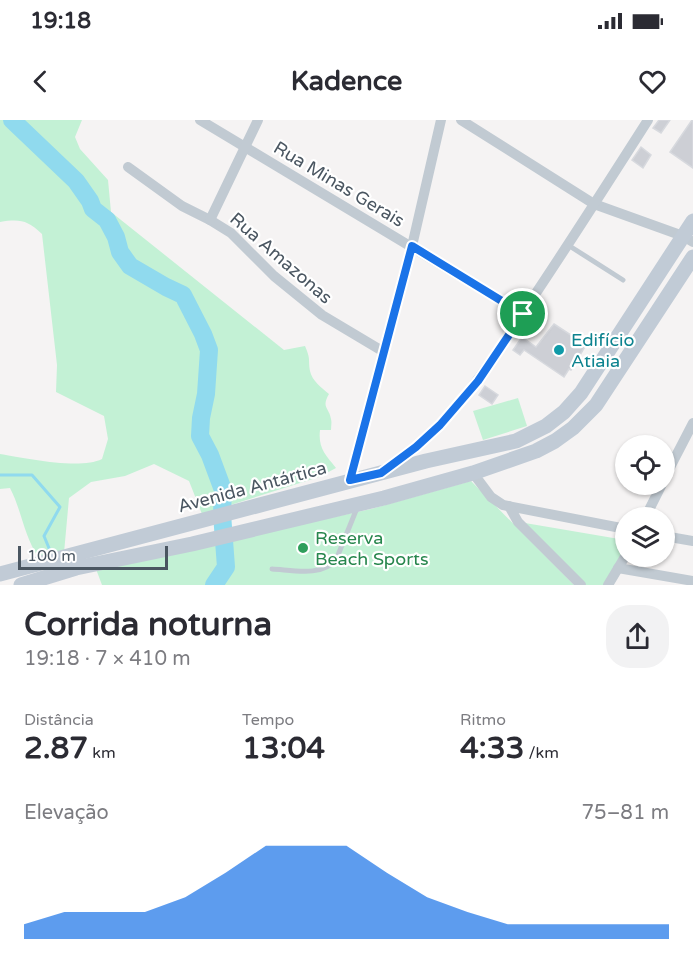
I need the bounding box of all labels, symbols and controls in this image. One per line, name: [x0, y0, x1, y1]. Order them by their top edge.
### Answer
text: 19:18: [30, 8, 91, 34]
icon: back: [24, 65, 57, 98]
text: Kadence: [291, 65, 402, 98]
icon: heart: [636, 65, 669, 98]
street label: Rua Minas Gerais: [270, 136, 408, 232]
street label: Rua Amazonas: [225, 208, 337, 308]
pin: [497, 288, 548, 339]
icon: arrive: [506, 297, 539, 330]
place label: Edifício Atiaia: [571, 329, 635, 372]
marker: Edifício Atiaia: [552, 343, 566, 357]
map controls: [615, 435, 675, 567]
button: locate: [615, 435, 675, 495]
street label: Avenida Antártica: [175, 457, 329, 517]
button: layers: [615, 507, 675, 567]
place label: Reserva Beach Sports: [315, 527, 429, 570]
marker: Reserva Beach Sports: [296, 541, 310, 555]
scale bar: [18, 543, 168, 570]
text: 100 m: [27, 546, 76, 566]
text: Corrida noturna: [24, 605, 272, 644]
button: share: [606, 605, 669, 668]
text: 19:18 · 7 × 410 m: [24, 647, 191, 671]
text: Distância: [24, 710, 94, 730]
text: Tempo: [242, 710, 294, 730]
text: Ritmo: [460, 710, 506, 730]
text: 2.87: [24, 730, 88, 767]
text: 13:04: [242, 730, 325, 767]
text: 4:33: [460, 730, 524, 767]
text: km: [88, 743, 116, 763]
text: /km: [524, 743, 559, 763]
text: Elevação: [24, 801, 109, 825]
text: 75–81 m: [582, 801, 669, 825]

